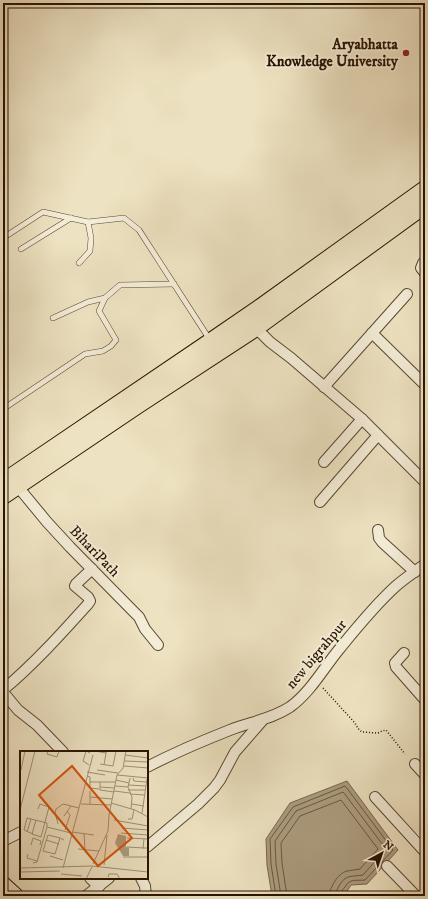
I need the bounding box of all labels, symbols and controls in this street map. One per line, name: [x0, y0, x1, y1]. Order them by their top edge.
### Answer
place label: Aryabhatta Knowledge University: [266, 35, 399, 71]
marker: Aryabhatta Knowledge University: [401, 48, 411, 58]
street label: BihariPath: [65, 521, 124, 581]
street label: new bigrahpur: [282, 615, 351, 693]
inset map: [20, 751, 148, 879]
north arrow: [362, 833, 402, 873]
text: N: [380, 838, 396, 854]

